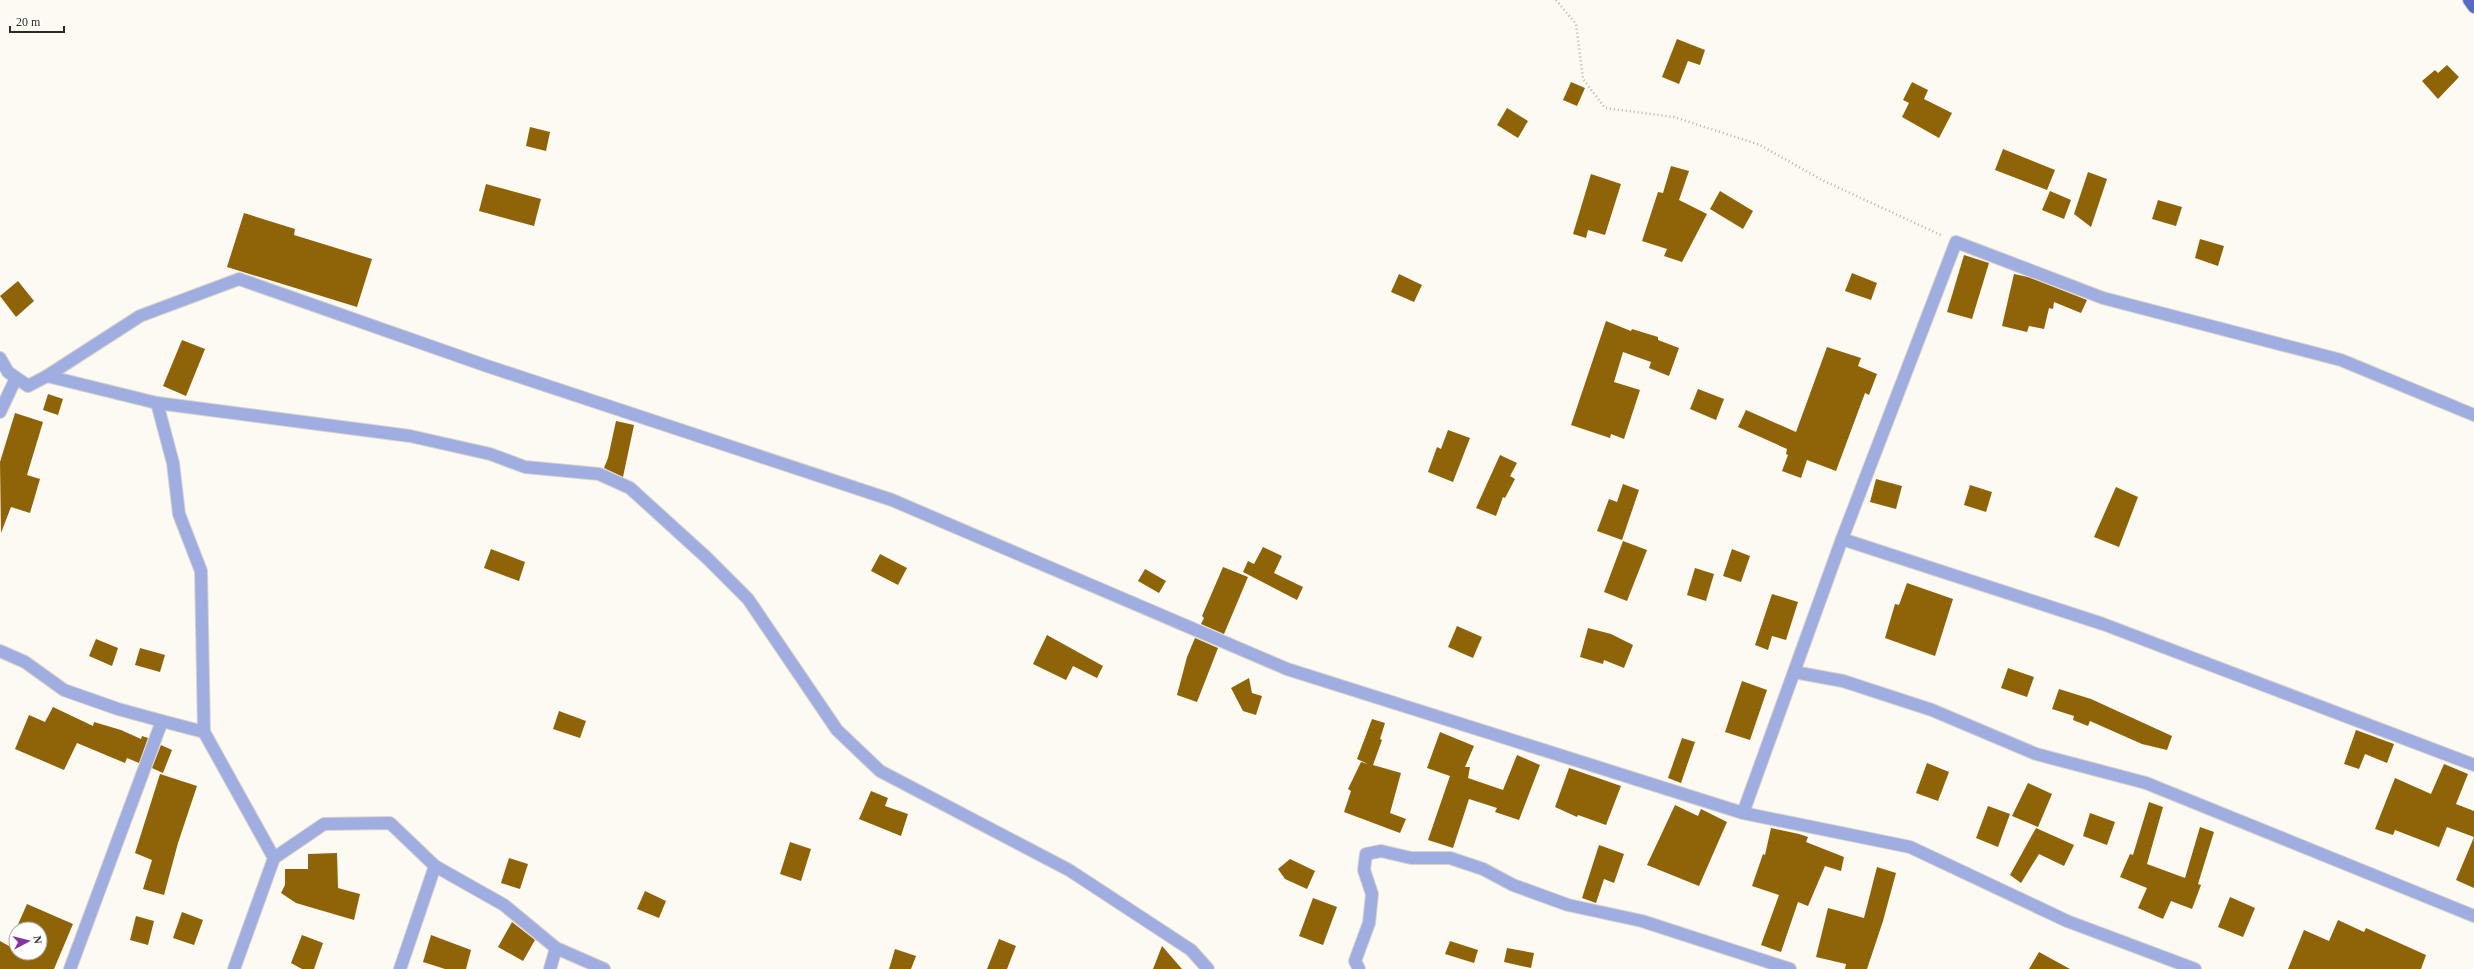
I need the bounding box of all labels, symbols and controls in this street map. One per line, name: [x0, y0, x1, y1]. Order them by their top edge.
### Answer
scale bar: [10, 8, 64, 34]
text: 20 m: [16, 15, 41, 29]
north arrow: [8, 921, 48, 961]
text: N: [31, 935, 44, 945]

